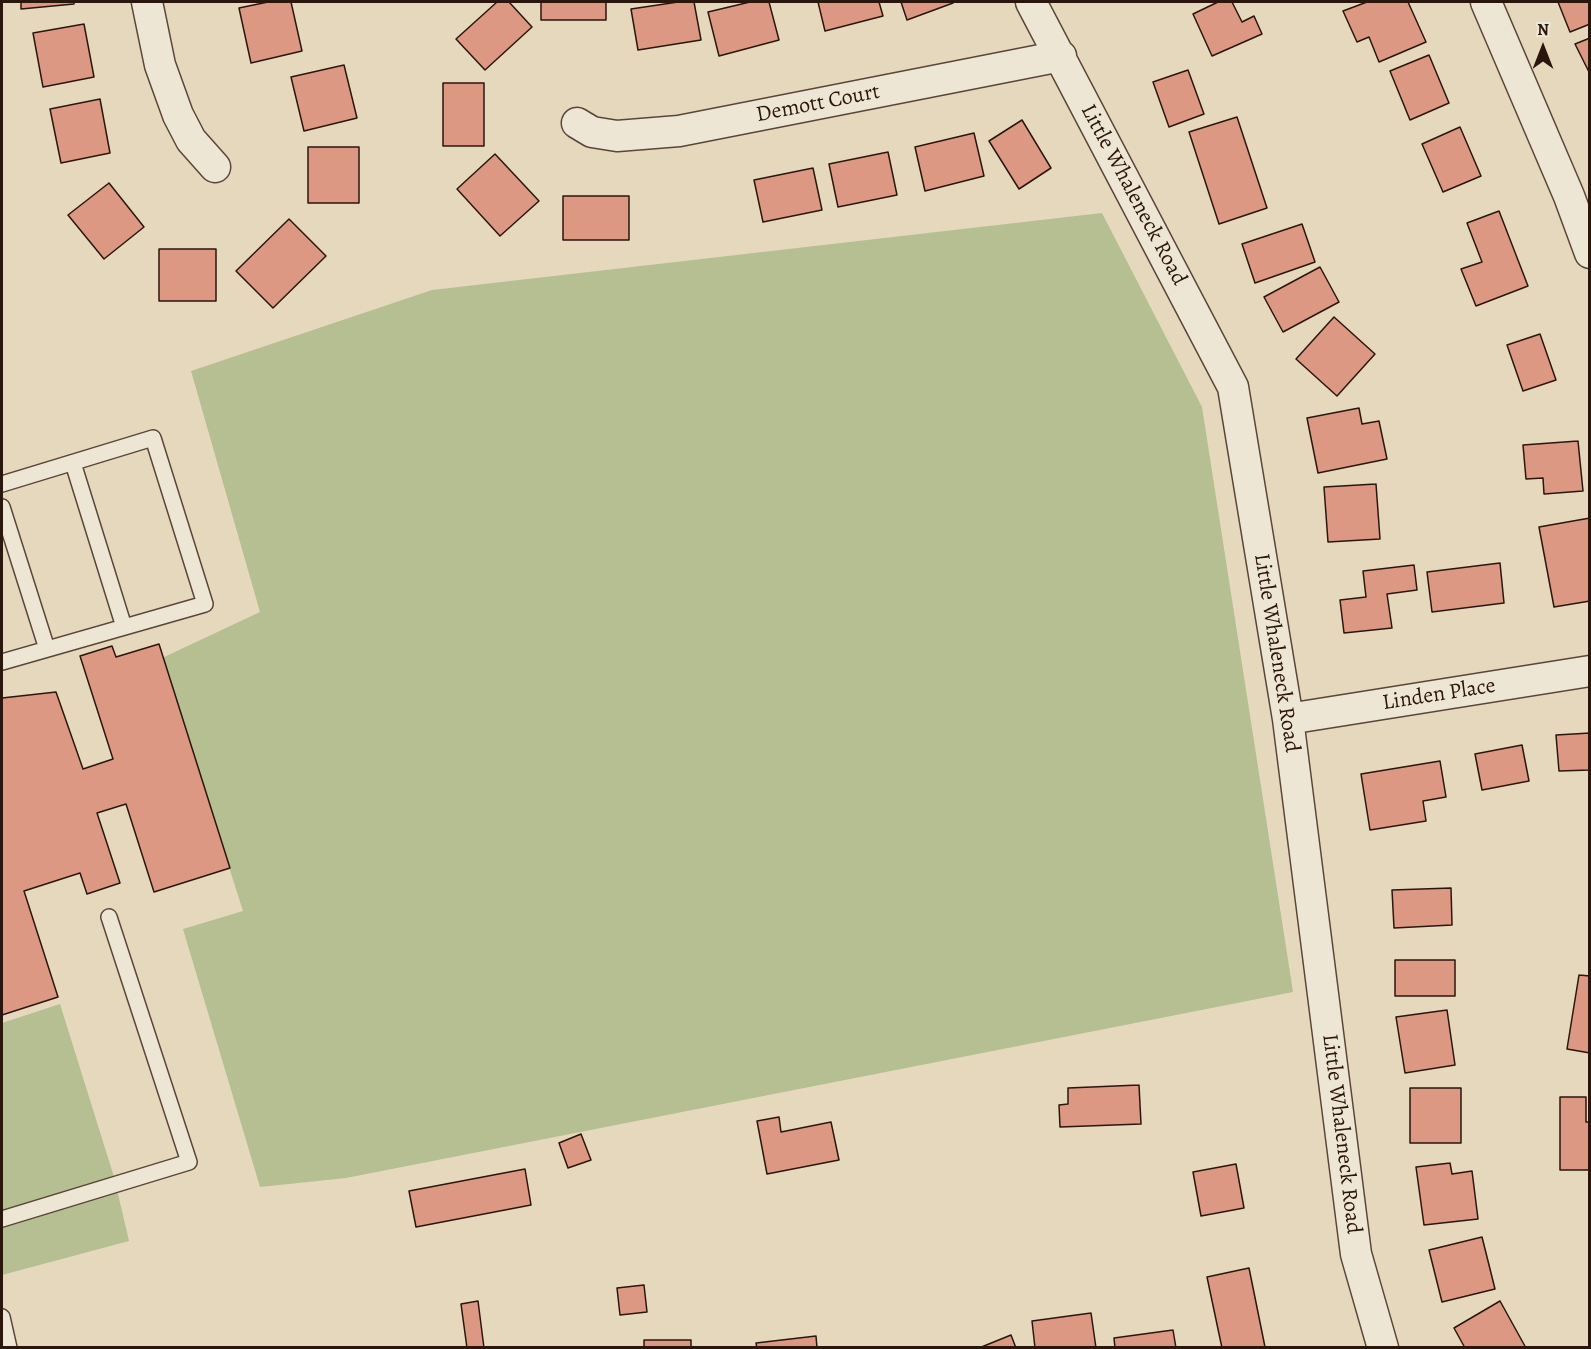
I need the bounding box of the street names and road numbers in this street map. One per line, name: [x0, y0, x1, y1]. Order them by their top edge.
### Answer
street label: Demott Court: [754, 79, 882, 129]
street label: Little Whaleneck Road: [1074, 100, 1192, 290]
street label: Little Whaleneck Road: [1247, 552, 1305, 754]
street label: Linden Place: [1381, 673, 1497, 717]
street label: Little Whaleneck Road: [1316, 1032, 1366, 1236]

